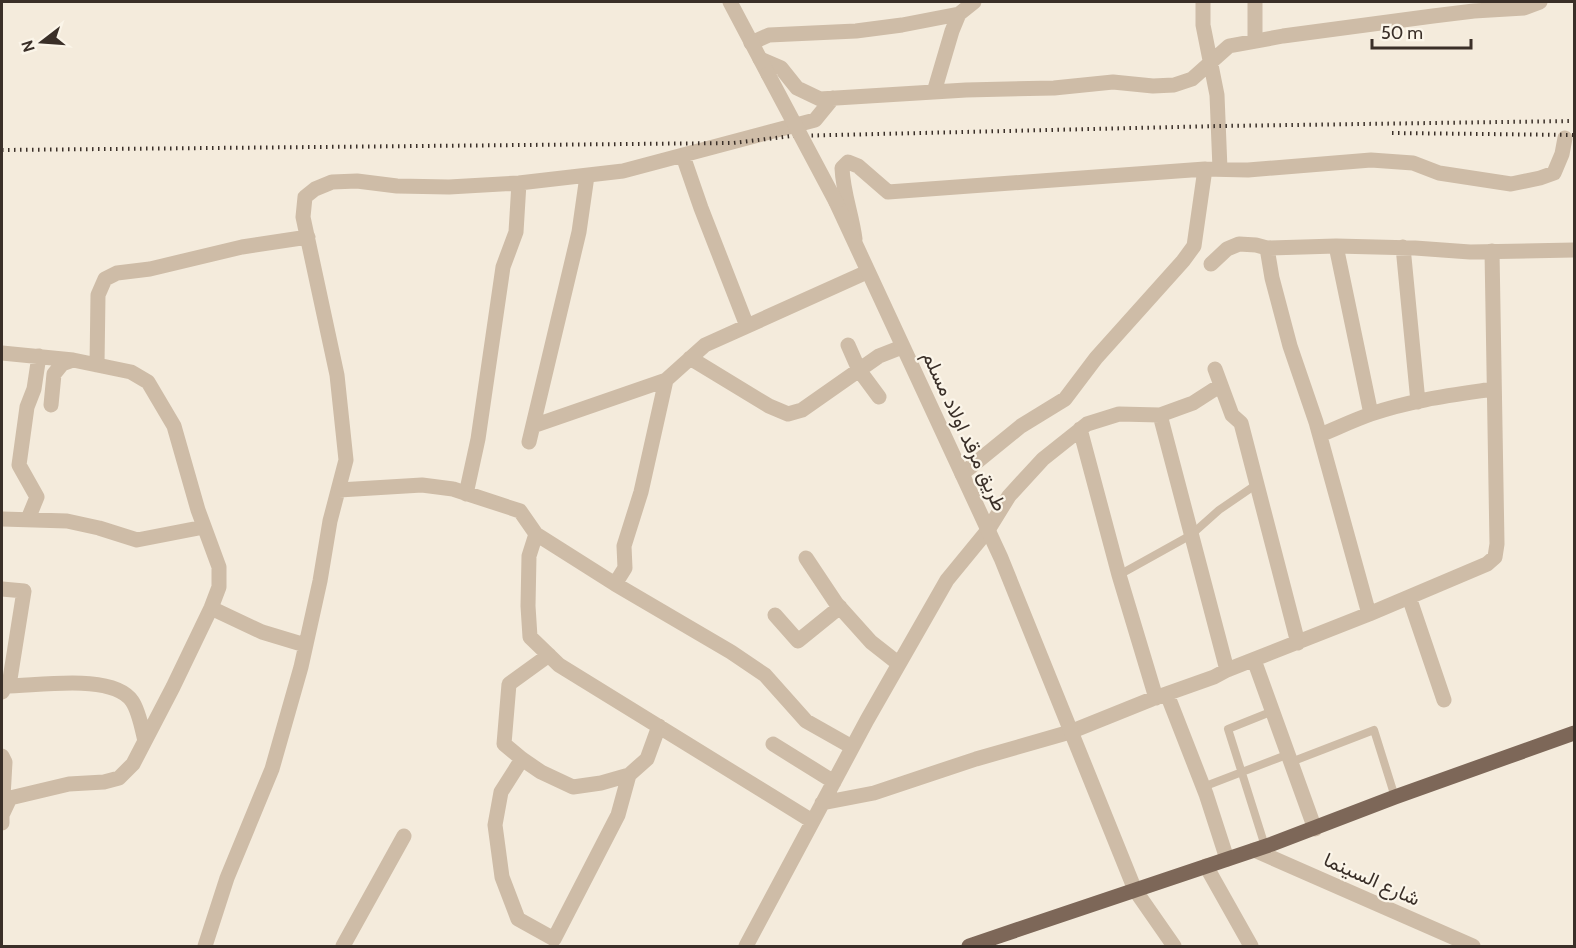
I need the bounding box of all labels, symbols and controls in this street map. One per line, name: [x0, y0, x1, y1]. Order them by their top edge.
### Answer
north arrow: [12, 12, 72, 72]
scale bar: [1372, 12, 1471, 50]
text: 50 m: [1381, 22, 1423, 44]
text: N: [17, 38, 39, 54]
street label: طريق مرقد اولاد مسلم: [917, 347, 1013, 515]
street label: شارع السينما: [1319, 847, 1424, 913]

